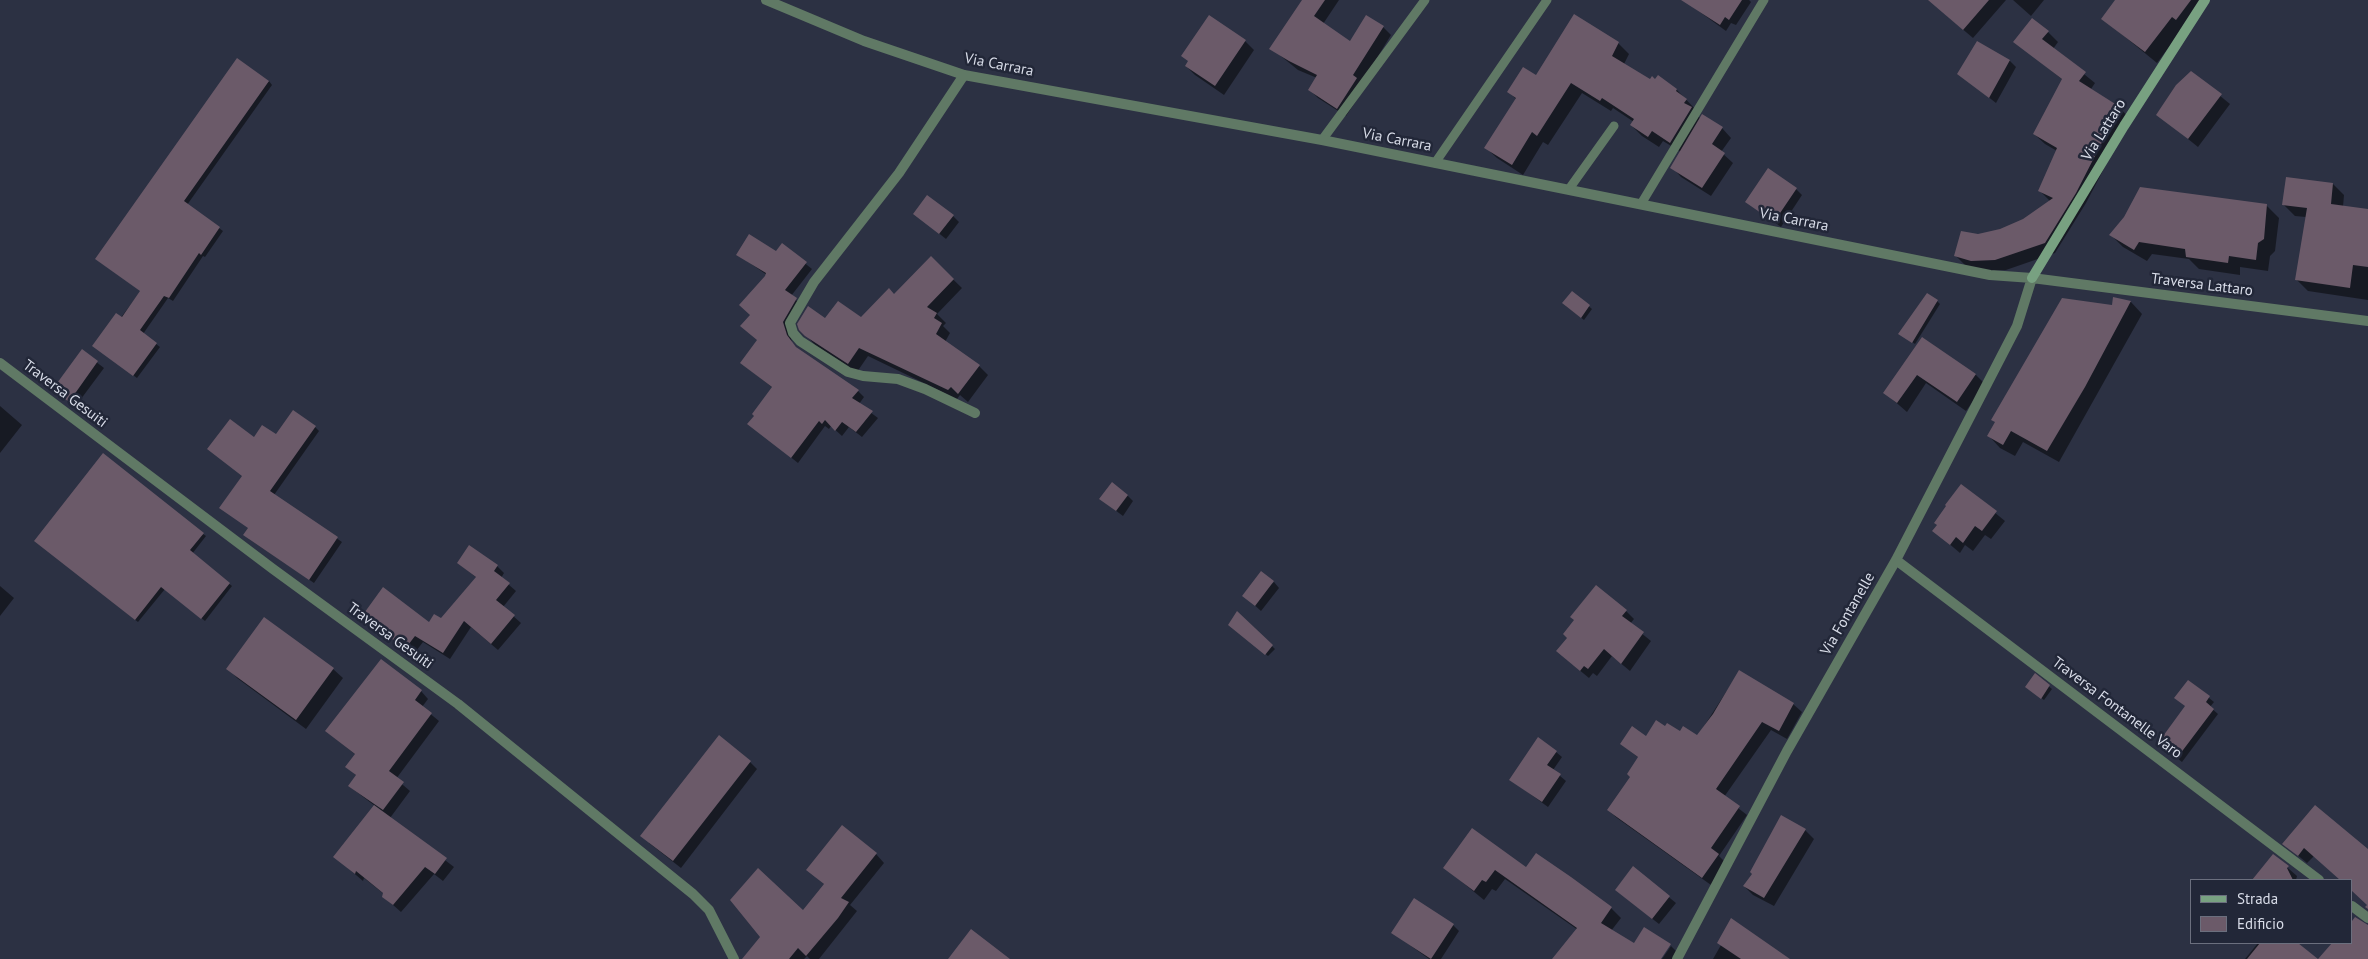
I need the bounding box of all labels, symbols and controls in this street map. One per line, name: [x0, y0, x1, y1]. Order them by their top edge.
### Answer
street label: Via Carrara: [963, 49, 1035, 81]
street label: Via Lattaro: [2078, 96, 2130, 164]
street label: Via Carrara: [1361, 124, 1433, 156]
street label: Via Carrara: [1758, 204, 1830, 236]
street label: Traversa Lattaro: [2150, 270, 2254, 300]
street label: Traversa Gesuiti: [19, 356, 111, 432]
street label: Via Fontanelle: [1817, 569, 1879, 659]
street label: Traversa Gesuiti: [344, 599, 436, 673]
street label: Traversa Fontanelle Varo: [2049, 653, 2185, 763]
legend: [2190, 879, 2353, 944]
text: Strada: [2237, 889, 2278, 908]
text: Edificio: [2237, 914, 2284, 933]

